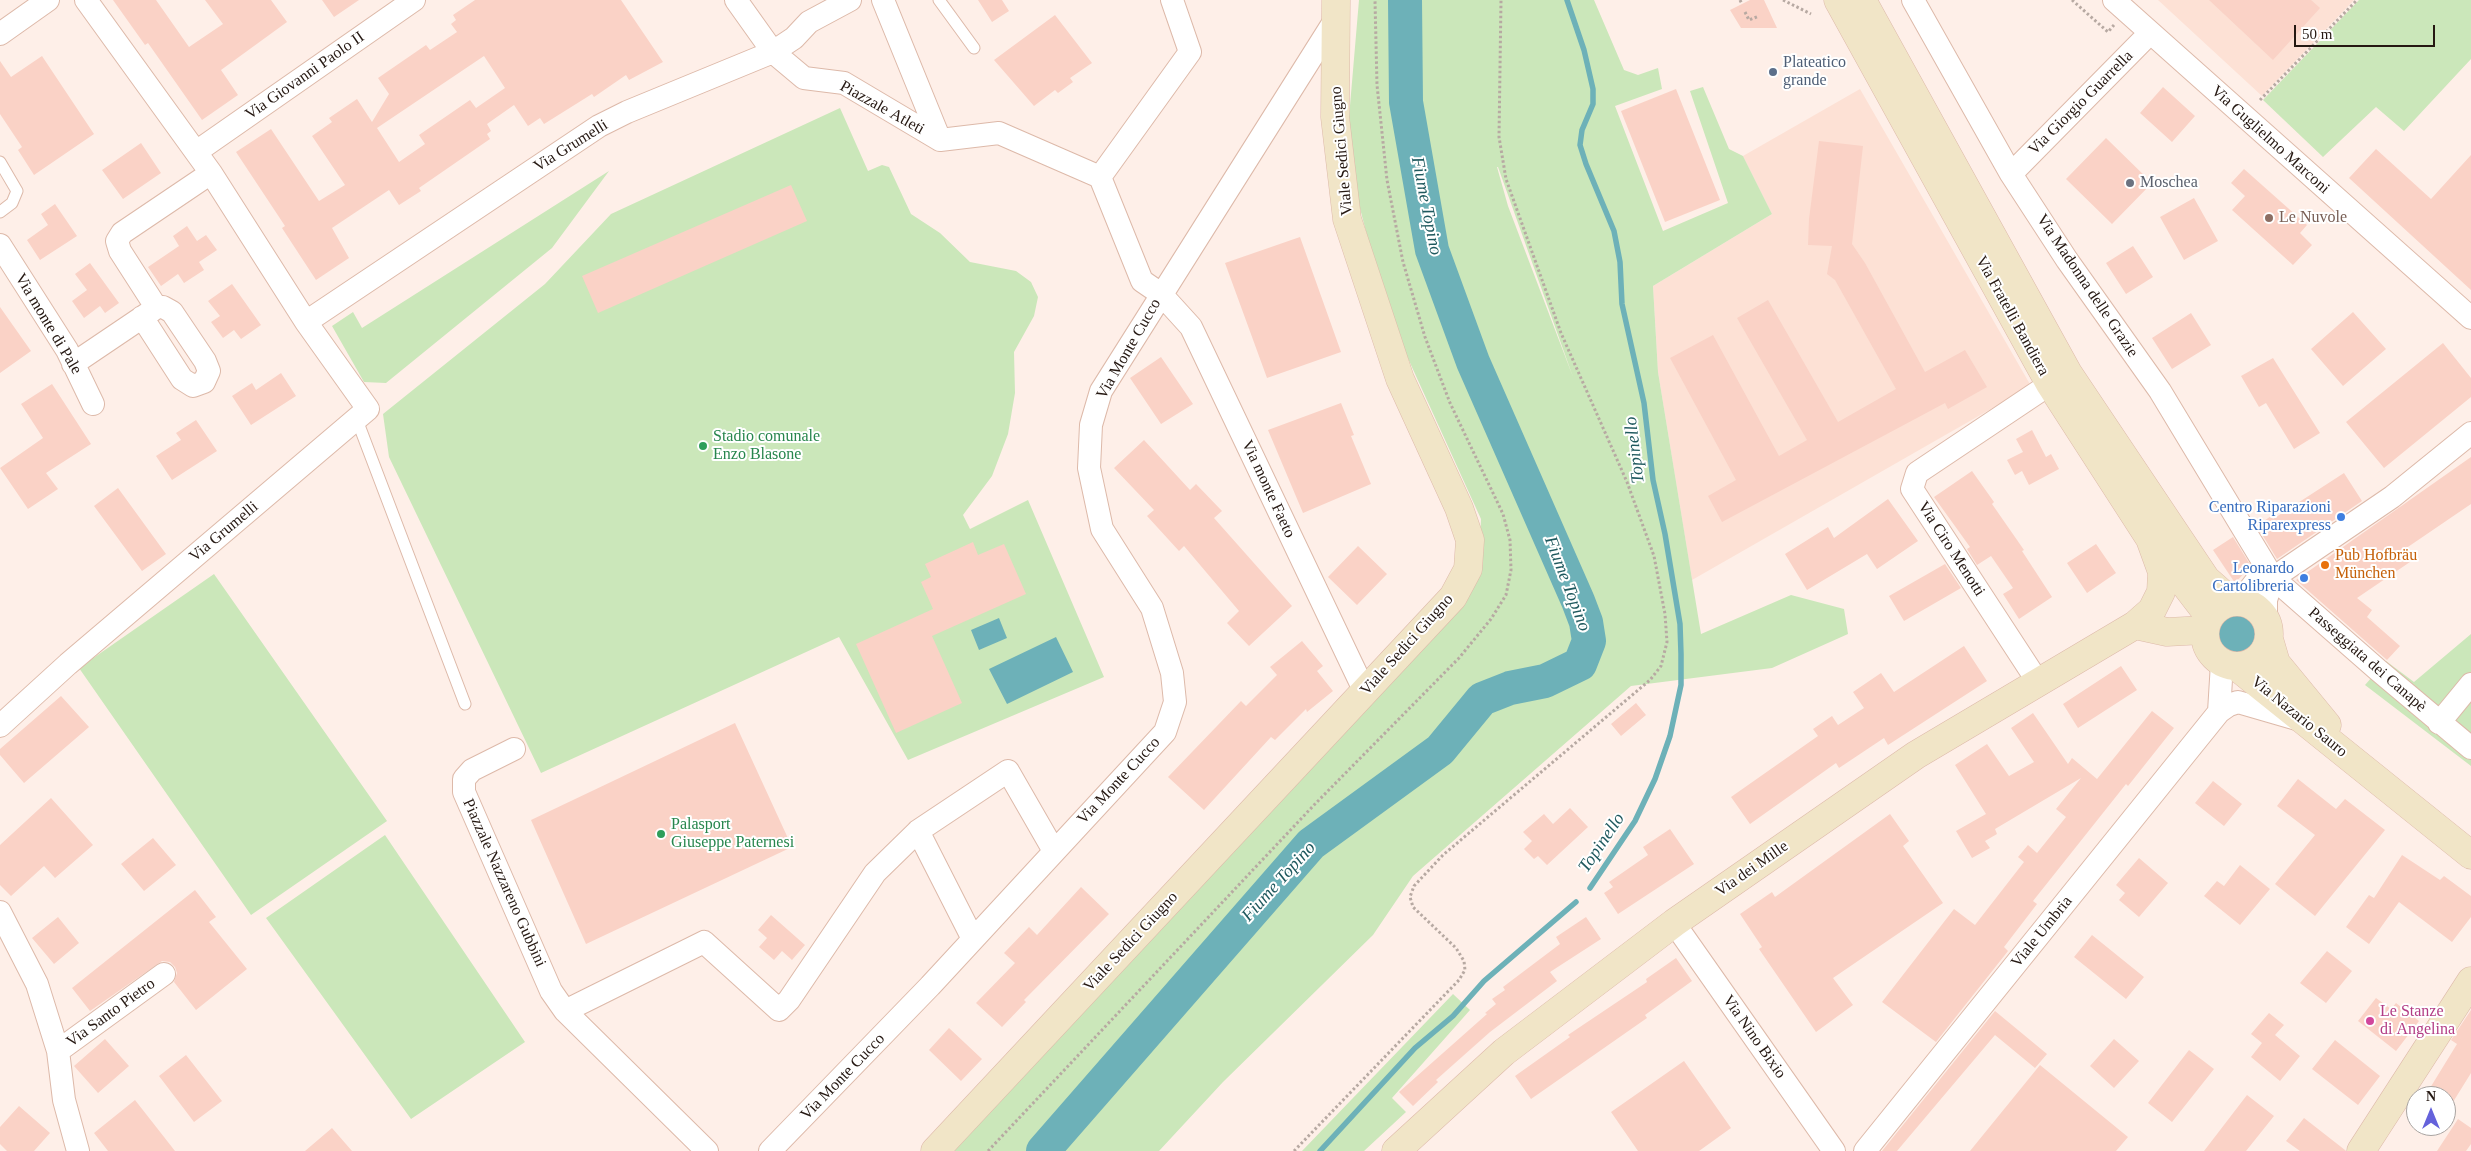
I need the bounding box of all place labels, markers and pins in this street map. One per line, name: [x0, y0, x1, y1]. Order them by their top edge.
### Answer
place label: Plateatico grande: [1783, 53, 1846, 91]
marker: Plateatico grande: [1767, 66, 1779, 78]
place label: Moschea: [2140, 173, 2198, 193]
marker: Moschea: [2124, 177, 2136, 189]
place label: Le Nuvole: [2279, 208, 2347, 228]
marker: Le Nuvole: [2263, 212, 2275, 224]
place label: Stadio comunale Enzo Blasone: [713, 427, 820, 465]
marker: Stadio comunale Enzo Blasone: [697, 440, 709, 452]
place label: Centro Riparazioni Riparexpress: [2209, 498, 2331, 536]
marker: Centro Riparazioni Riparexpress: [2335, 511, 2347, 523]
place label: Pub Hofbräu München: [2335, 546, 2417, 584]
place label: Leonardo Cartolibreria: [2212, 559, 2294, 597]
marker: Pub Hofbräu München: [2319, 559, 2331, 571]
marker: Leonardo Cartolibreria: [2298, 572, 2310, 584]
place label: Palasport Giuseppe Paternesi: [671, 815, 794, 853]
marker: Palasport Giuseppe Paternesi: [655, 828, 667, 840]
place label: Le Stanze di Angelina: [2380, 1002, 2455, 1040]
marker: Le Stanze di Angelina: [2364, 1015, 2376, 1027]

